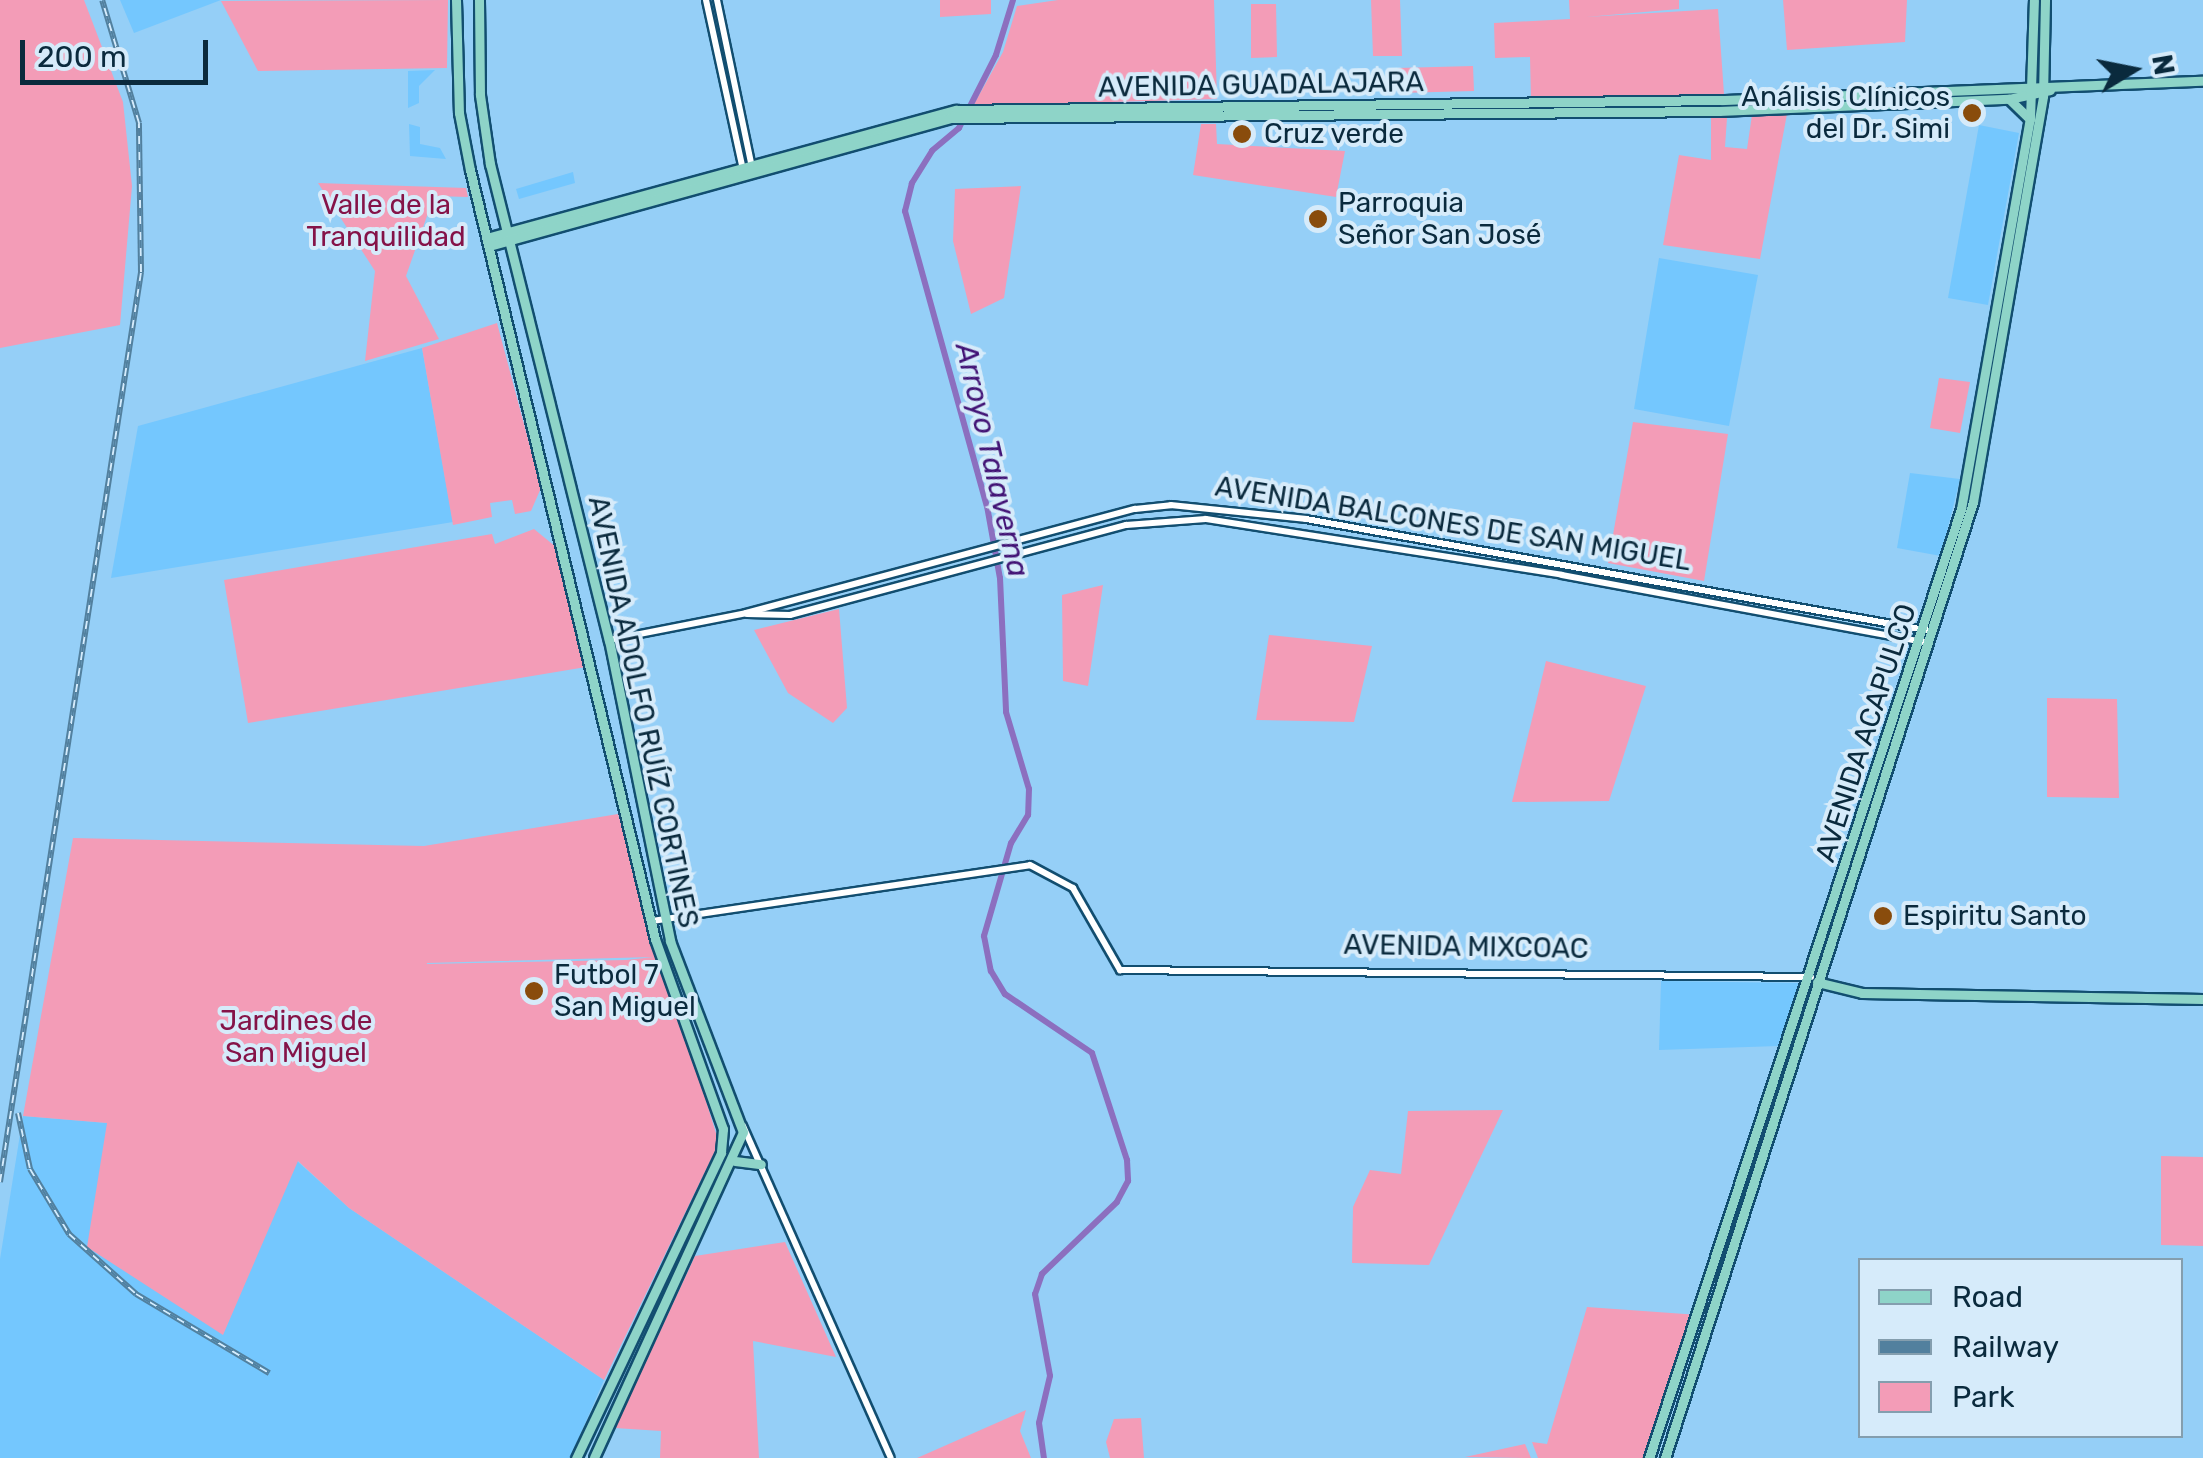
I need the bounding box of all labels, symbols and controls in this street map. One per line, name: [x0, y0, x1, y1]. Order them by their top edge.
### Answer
scale bar: [25, 20, 212, 82]
north arrow: [2083, 20, 2183, 120]
text: 200 m: [37, 39, 127, 75]
text: N: [2145, 52, 2181, 77]
street label: AVENIDA GUADALAJARA: [1097, 65, 1425, 105]
place label: Análisis Clínicos del Dr. Simi: [1741, 80, 1950, 146]
marker: Análisis Clínicos del Dr. Simi: [1959, 100, 1985, 126]
place label: Cruz verde: [1264, 117, 1405, 151]
marker: Cruz verde: [1229, 121, 1255, 147]
place label: Parroquia Señor San José: [1338, 186, 1542, 252]
park label: Valle de la Tranquilidad: [306, 188, 466, 254]
marker: Parroquia Señor San José: [1307, 208, 1329, 230]
water label: Arroyo Talaverna: [947, 339, 1037, 581]
street label: AVENIDA BALCONES DE SAN MIGUEL: [1212, 470, 1694, 578]
street label: AVENIDA ADOLFO RUÍZ CORTINES: [581, 492, 705, 932]
street label: AVENIDA ACAPULCO: [1808, 599, 1924, 867]
place label: Espiritu Santo: [1903, 899, 2086, 933]
marker: Espiritu Santo: [1872, 905, 1894, 927]
street label: AVENIDA MIXCOAC: [1343, 928, 1589, 966]
place label: Futbol 7 San Miguel: [554, 958, 696, 1024]
marker: Futbol 7 San Miguel: [523, 980, 545, 1002]
park label: Jardines de San Miguel: [219, 1004, 373, 1070]
legend: [1858, 1258, 2183, 1438]
text: Road: [1952, 1279, 2023, 1315]
text: Railway: [1952, 1329, 2059, 1365]
text: Park: [1952, 1379, 2014, 1415]

